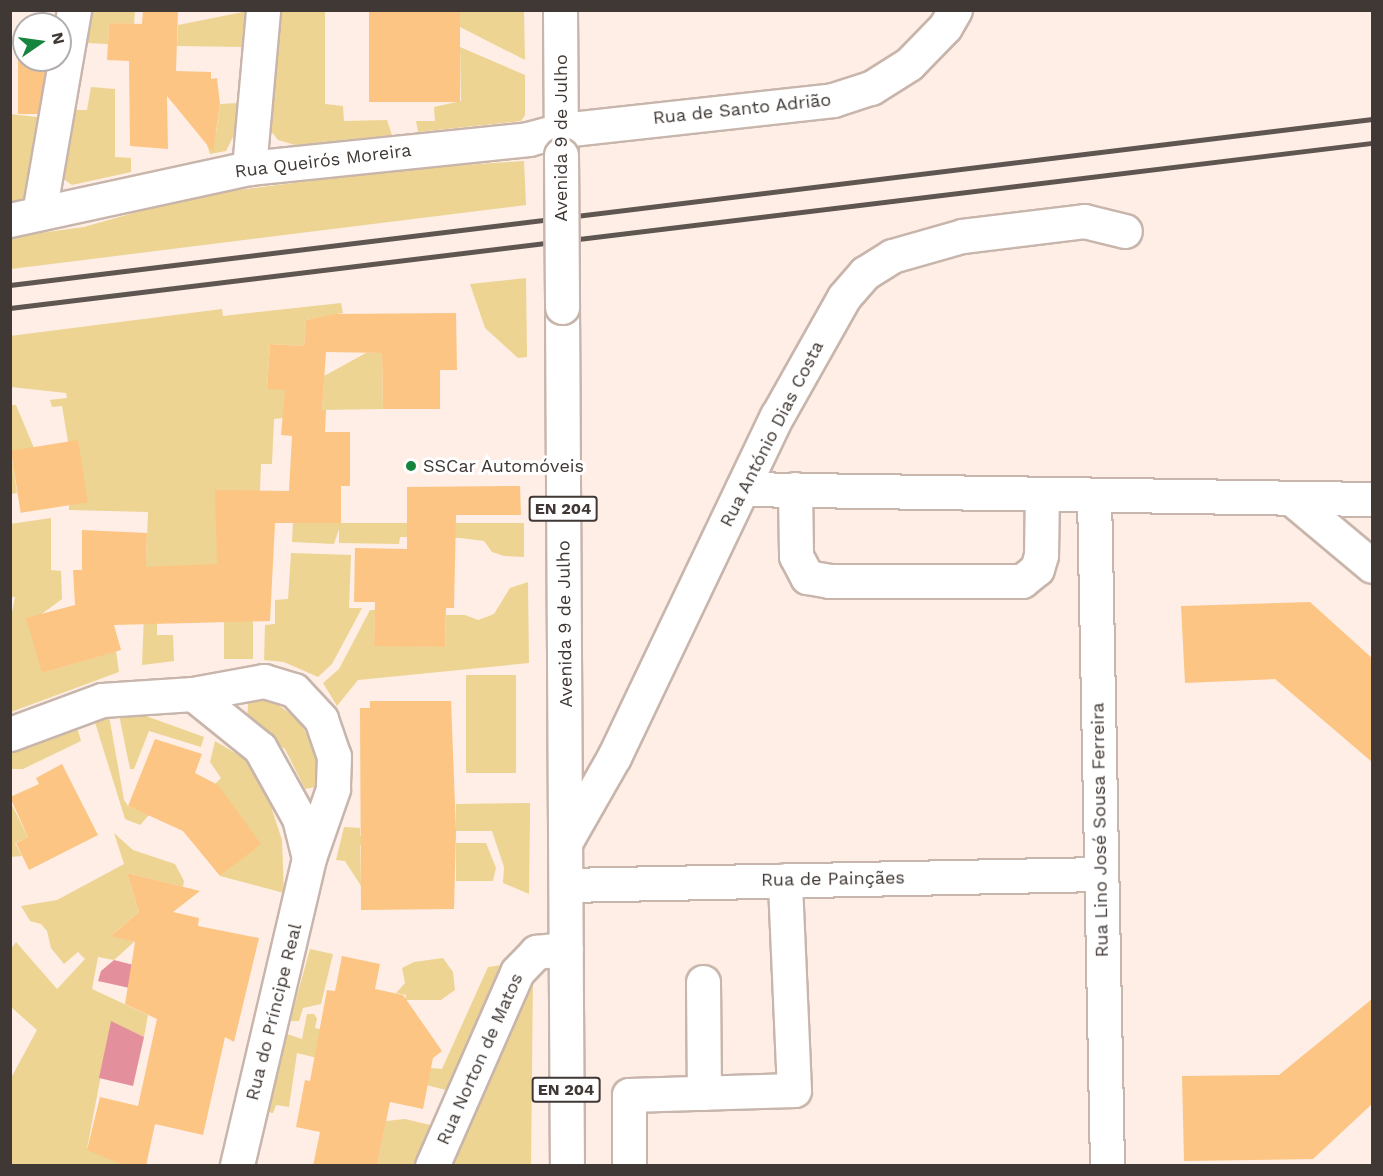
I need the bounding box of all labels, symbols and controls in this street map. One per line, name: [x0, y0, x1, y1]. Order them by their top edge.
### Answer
north arrow: [12, 12, 72, 72]
text: N: [47, 30, 69, 46]
street label: Avenida 9 de Julho: [550, 54, 572, 222]
street label: Rua de Santo Adrião: [651, 89, 833, 129]
street label: Rua Queirós Moreira: [233, 139, 413, 183]
street label: Rua António Dias Costa: [715, 337, 829, 531]
place label: SSCar Automóveis: [423, 455, 585, 477]
marker: SSCar Automóveis: [404, 459, 418, 473]
road number: EN 204: [528, 496, 598, 522]
street label: Avenida 9 de Julho: [553, 540, 577, 708]
street label: Rua Lino José Sousa Ferreira: [1087, 702, 1113, 958]
street label: Rua de Painçães: [761, 867, 905, 891]
street label: Rua do Príncipe Real: [241, 921, 307, 1103]
street label: Rua Norton de Matos: [432, 970, 528, 1148]
road number: EN 204: [532, 1077, 600, 1103]

